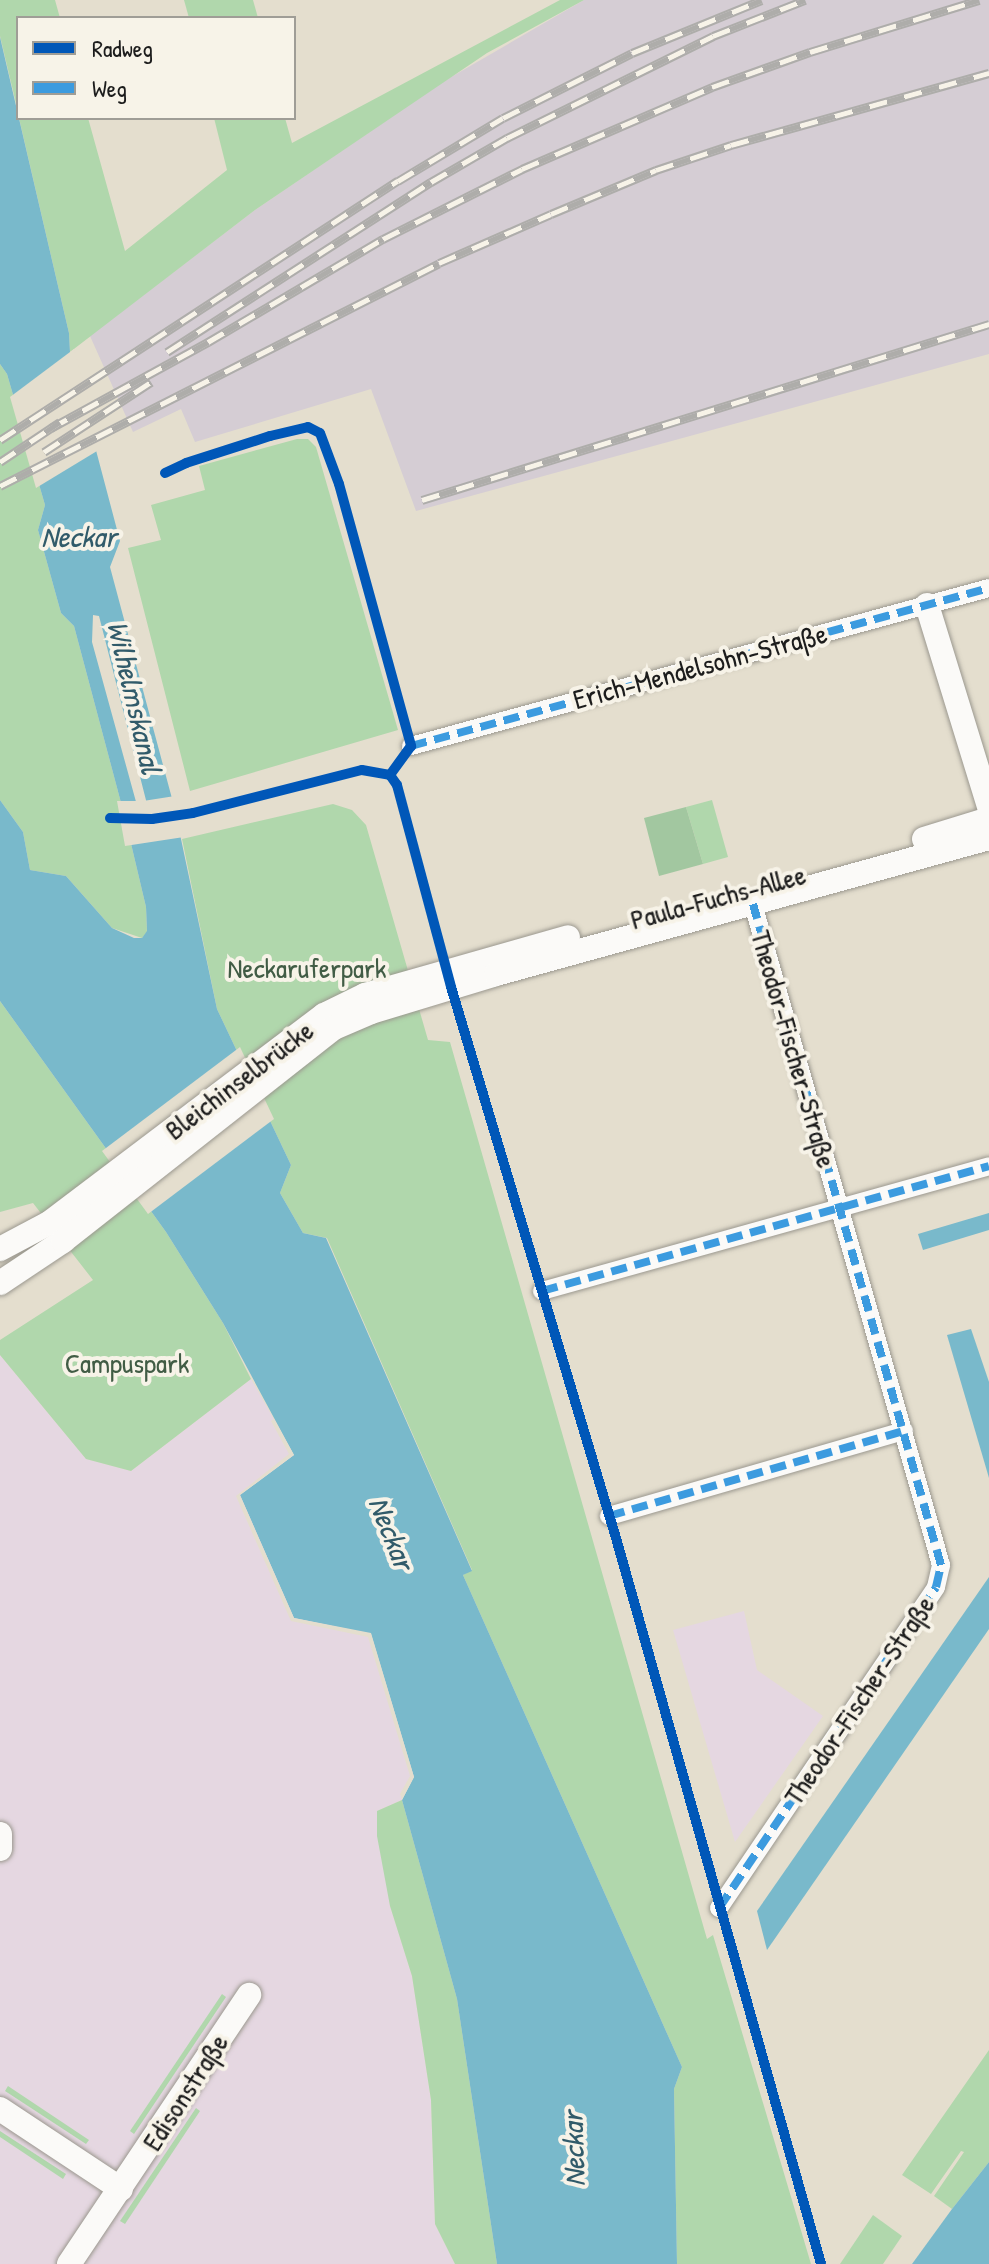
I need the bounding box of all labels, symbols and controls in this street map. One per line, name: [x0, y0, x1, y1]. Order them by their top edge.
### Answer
legend: [16, 16, 296, 120]
text: Radweg: [92, 32, 153, 64]
text: Weg: [92, 72, 127, 104]
water label: Neckar: [41, 518, 117, 554]
street label: Erich-Mendelsohn-Straße: [569, 616, 831, 716]
water label: Wilhelmskanal: [100, 617, 170, 777]
street label: Paula-Fuchs-Allee: [627, 858, 809, 936]
street label: Theodor-Fischer-Straße: [744, 927, 844, 1171]
park label: Neckaruferpark: [228, 951, 386, 985]
street label: Bleichinselbrücke: [158, 1013, 320, 1147]
park label: Campuspark: [65, 1346, 189, 1380]
water label: Neckar: [361, 1491, 423, 1575]
street label: Theodor-Fischer-Straße: [777, 1589, 941, 1811]
street label: Edisonstraße: [135, 2027, 235, 2157]
water label: Neckar: [554, 2111, 592, 2187]

